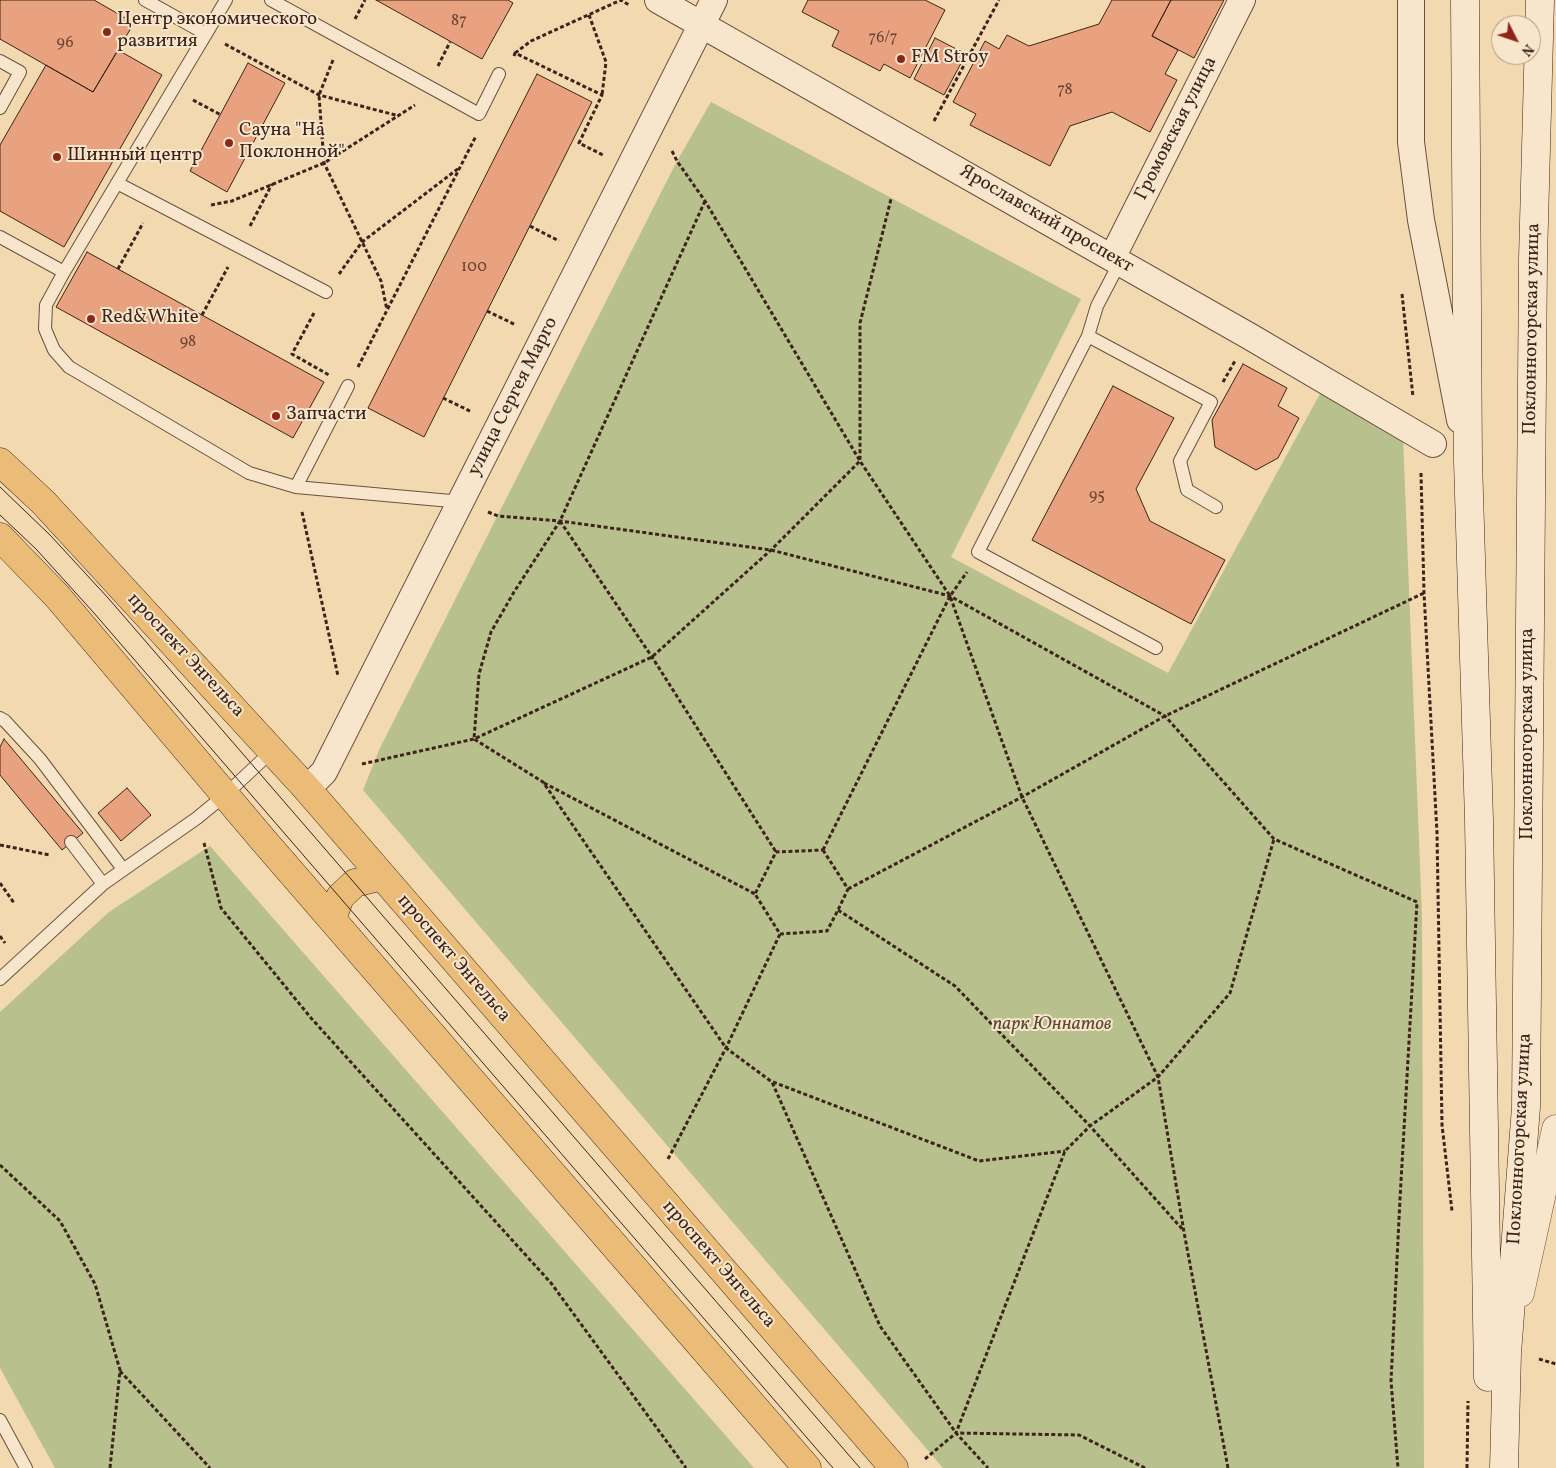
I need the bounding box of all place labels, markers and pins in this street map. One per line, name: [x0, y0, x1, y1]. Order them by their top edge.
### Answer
place label: Центр экономического развития: [117, 10, 317, 54]
marker: Центр экономического развития: [101, 26, 113, 38]
place label: FM Stroy: [911, 48, 988, 70]
marker: FM Stroy: [895, 53, 907, 65]
place label: Сауна "На Поклонной": [239, 121, 345, 165]
marker: Сауна "На Поклонной": [223, 137, 235, 149]
place label: Шинный центр: [67, 146, 202, 168]
marker: Шинный центр: [51, 151, 63, 163]
place label: Red&White: [101, 308, 199, 330]
marker: Red&White: [85, 313, 97, 325]
place label: Запчасти: [286, 405, 367, 427]
marker: Запчасти: [270, 410, 282, 422]

